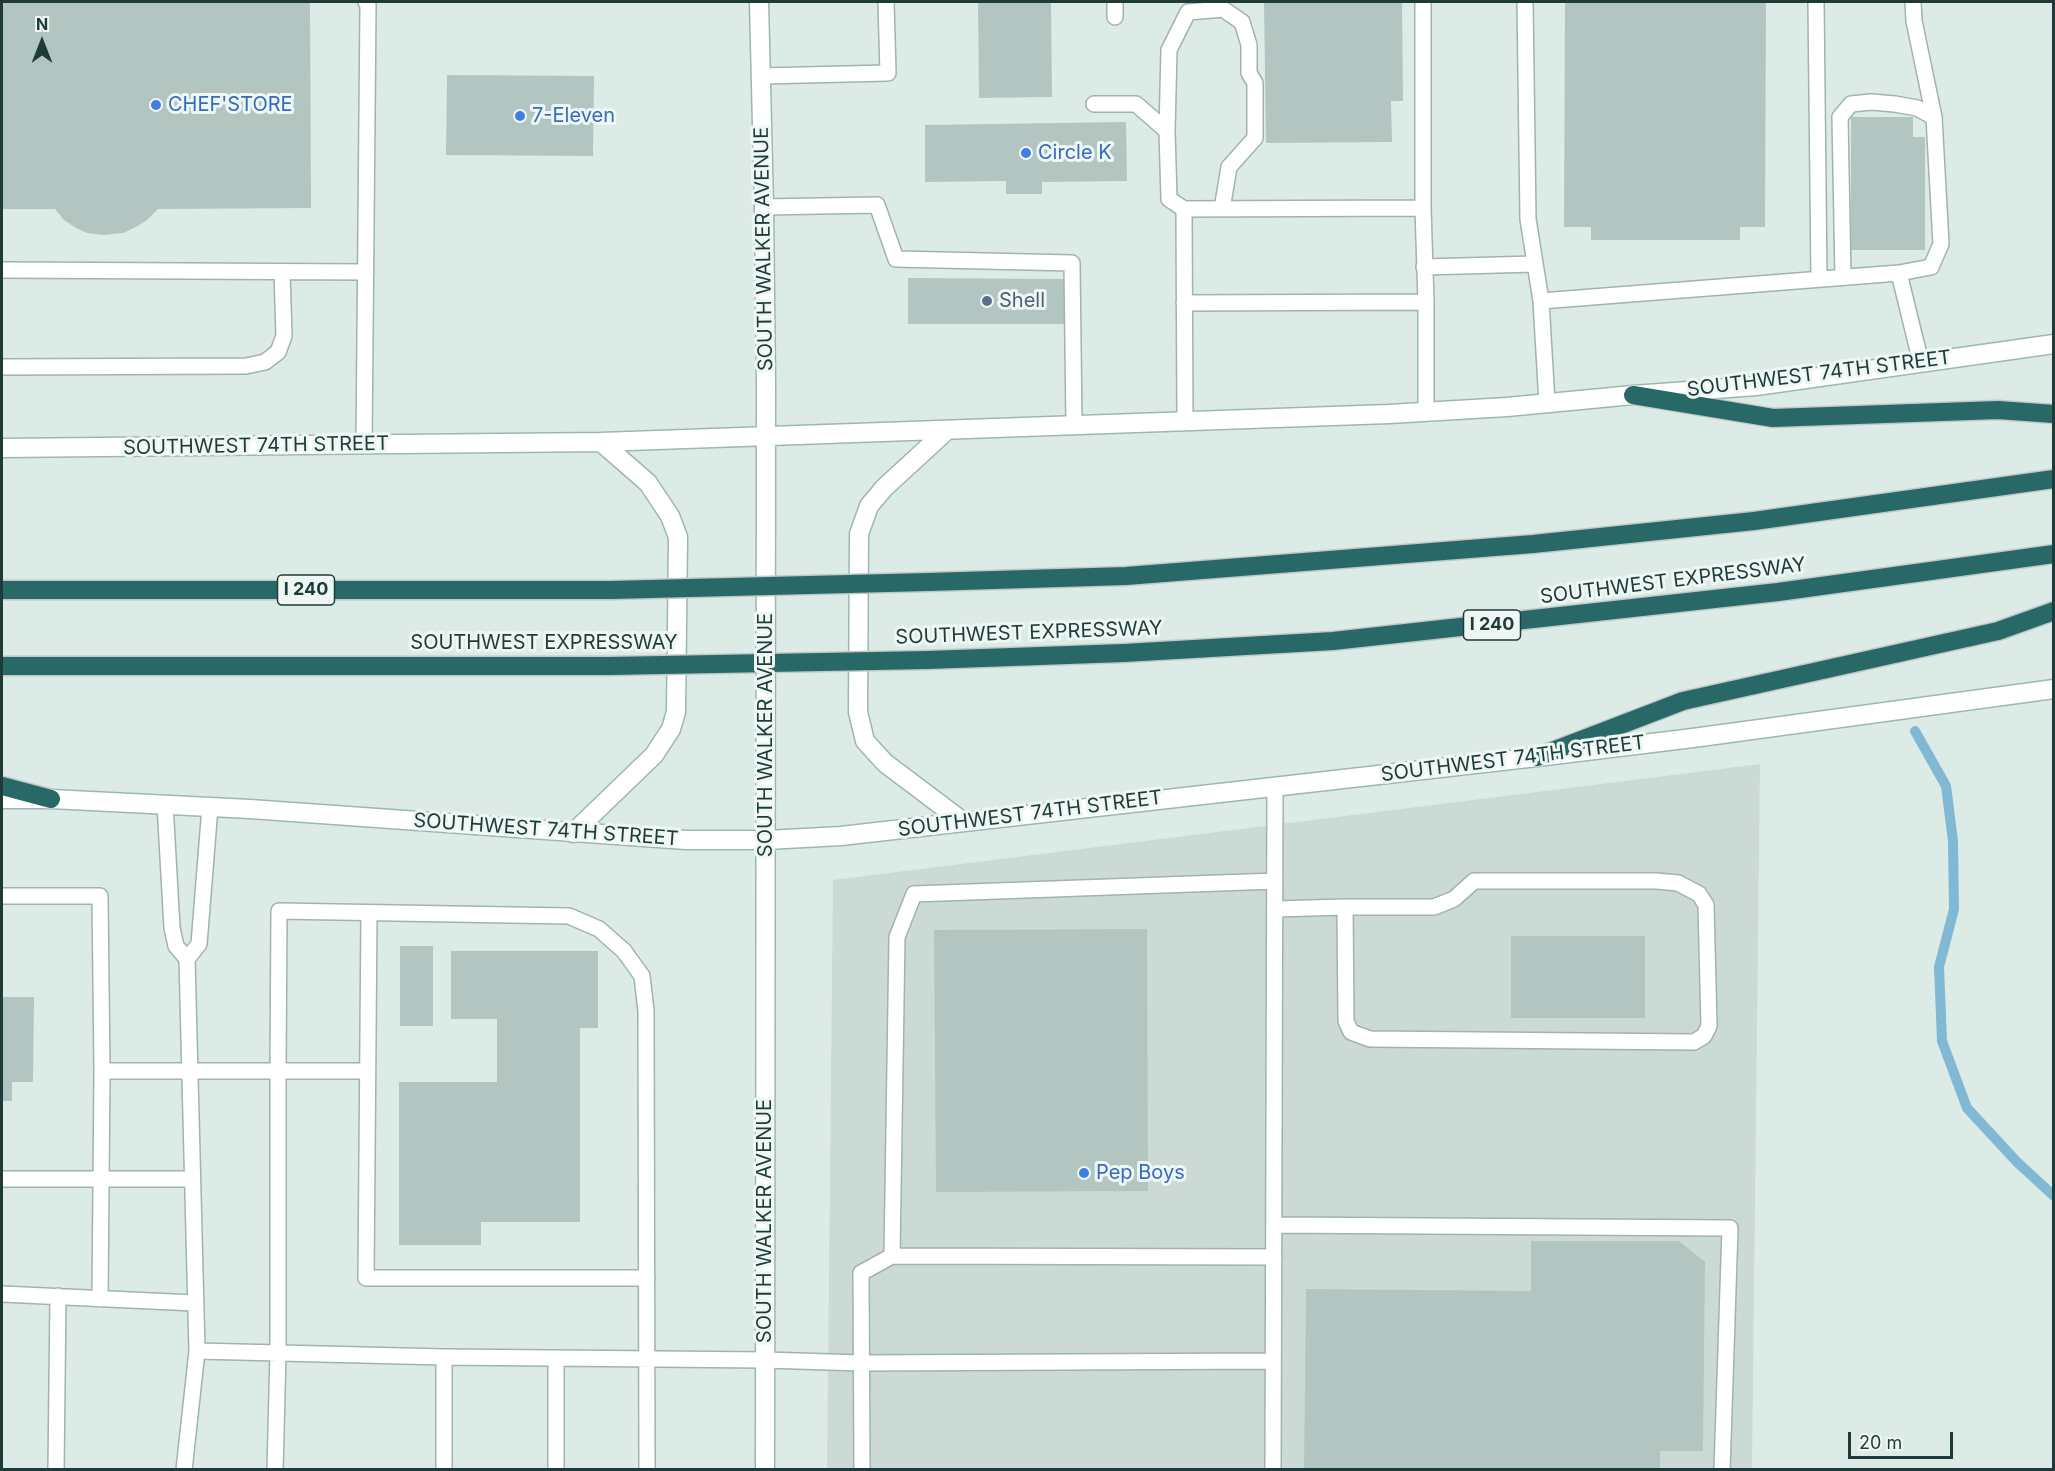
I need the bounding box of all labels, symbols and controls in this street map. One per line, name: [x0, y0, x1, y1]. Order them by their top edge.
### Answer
north arrow: [12, 12, 72, 72]
text: N: [36, 14, 48, 34]
place label: CHEF'STORE: [168, 93, 293, 117]
marker: CHEF'STORE: [149, 98, 163, 112]
place label: 7-Eleven: [532, 104, 615, 128]
marker: 7-Eleven: [513, 109, 527, 123]
street label: SOUTH WALKER AVENUE: [750, 127, 778, 371]
place label: Circle K: [1038, 141, 1112, 165]
marker: Circle K: [1019, 146, 1033, 160]
place label: Shell: [999, 289, 1045, 313]
marker: Shell: [980, 294, 994, 308]
street label: SOUTHWEST 74TH STREET: [1686, 346, 1952, 402]
street label: SOUTHWEST 74TH STREET: [123, 432, 389, 460]
street label: SOUTHWEST EXPRESSWAY: [1539, 553, 1807, 609]
road number: I 240: [278, 575, 334, 605]
road number: I 240: [1464, 610, 1520, 640]
street label: SOUTH WALKER AVENUE: [754, 613, 778, 857]
street label: SOUTHWEST EXPRESSWAY: [895, 616, 1163, 650]
street label: SOUTHWEST EXPRESSWAY: [410, 631, 678, 655]
street label: SOUTHWEST 74TH STREET: [1380, 731, 1646, 787]
street label: SOUTHWEST 74TH STREET: [897, 786, 1163, 842]
street label: SOUTHWEST 74TH STREET: [413, 809, 679, 851]
street label: SOUTH WALKER AVENUE: [753, 1099, 777, 1343]
place label: Pep Boys: [1096, 1161, 1185, 1185]
marker: Pep Boys: [1077, 1166, 1091, 1180]
scale bar: [1851, 1420, 1956, 1458]
text: 20 m: [1859, 1432, 1902, 1453]

